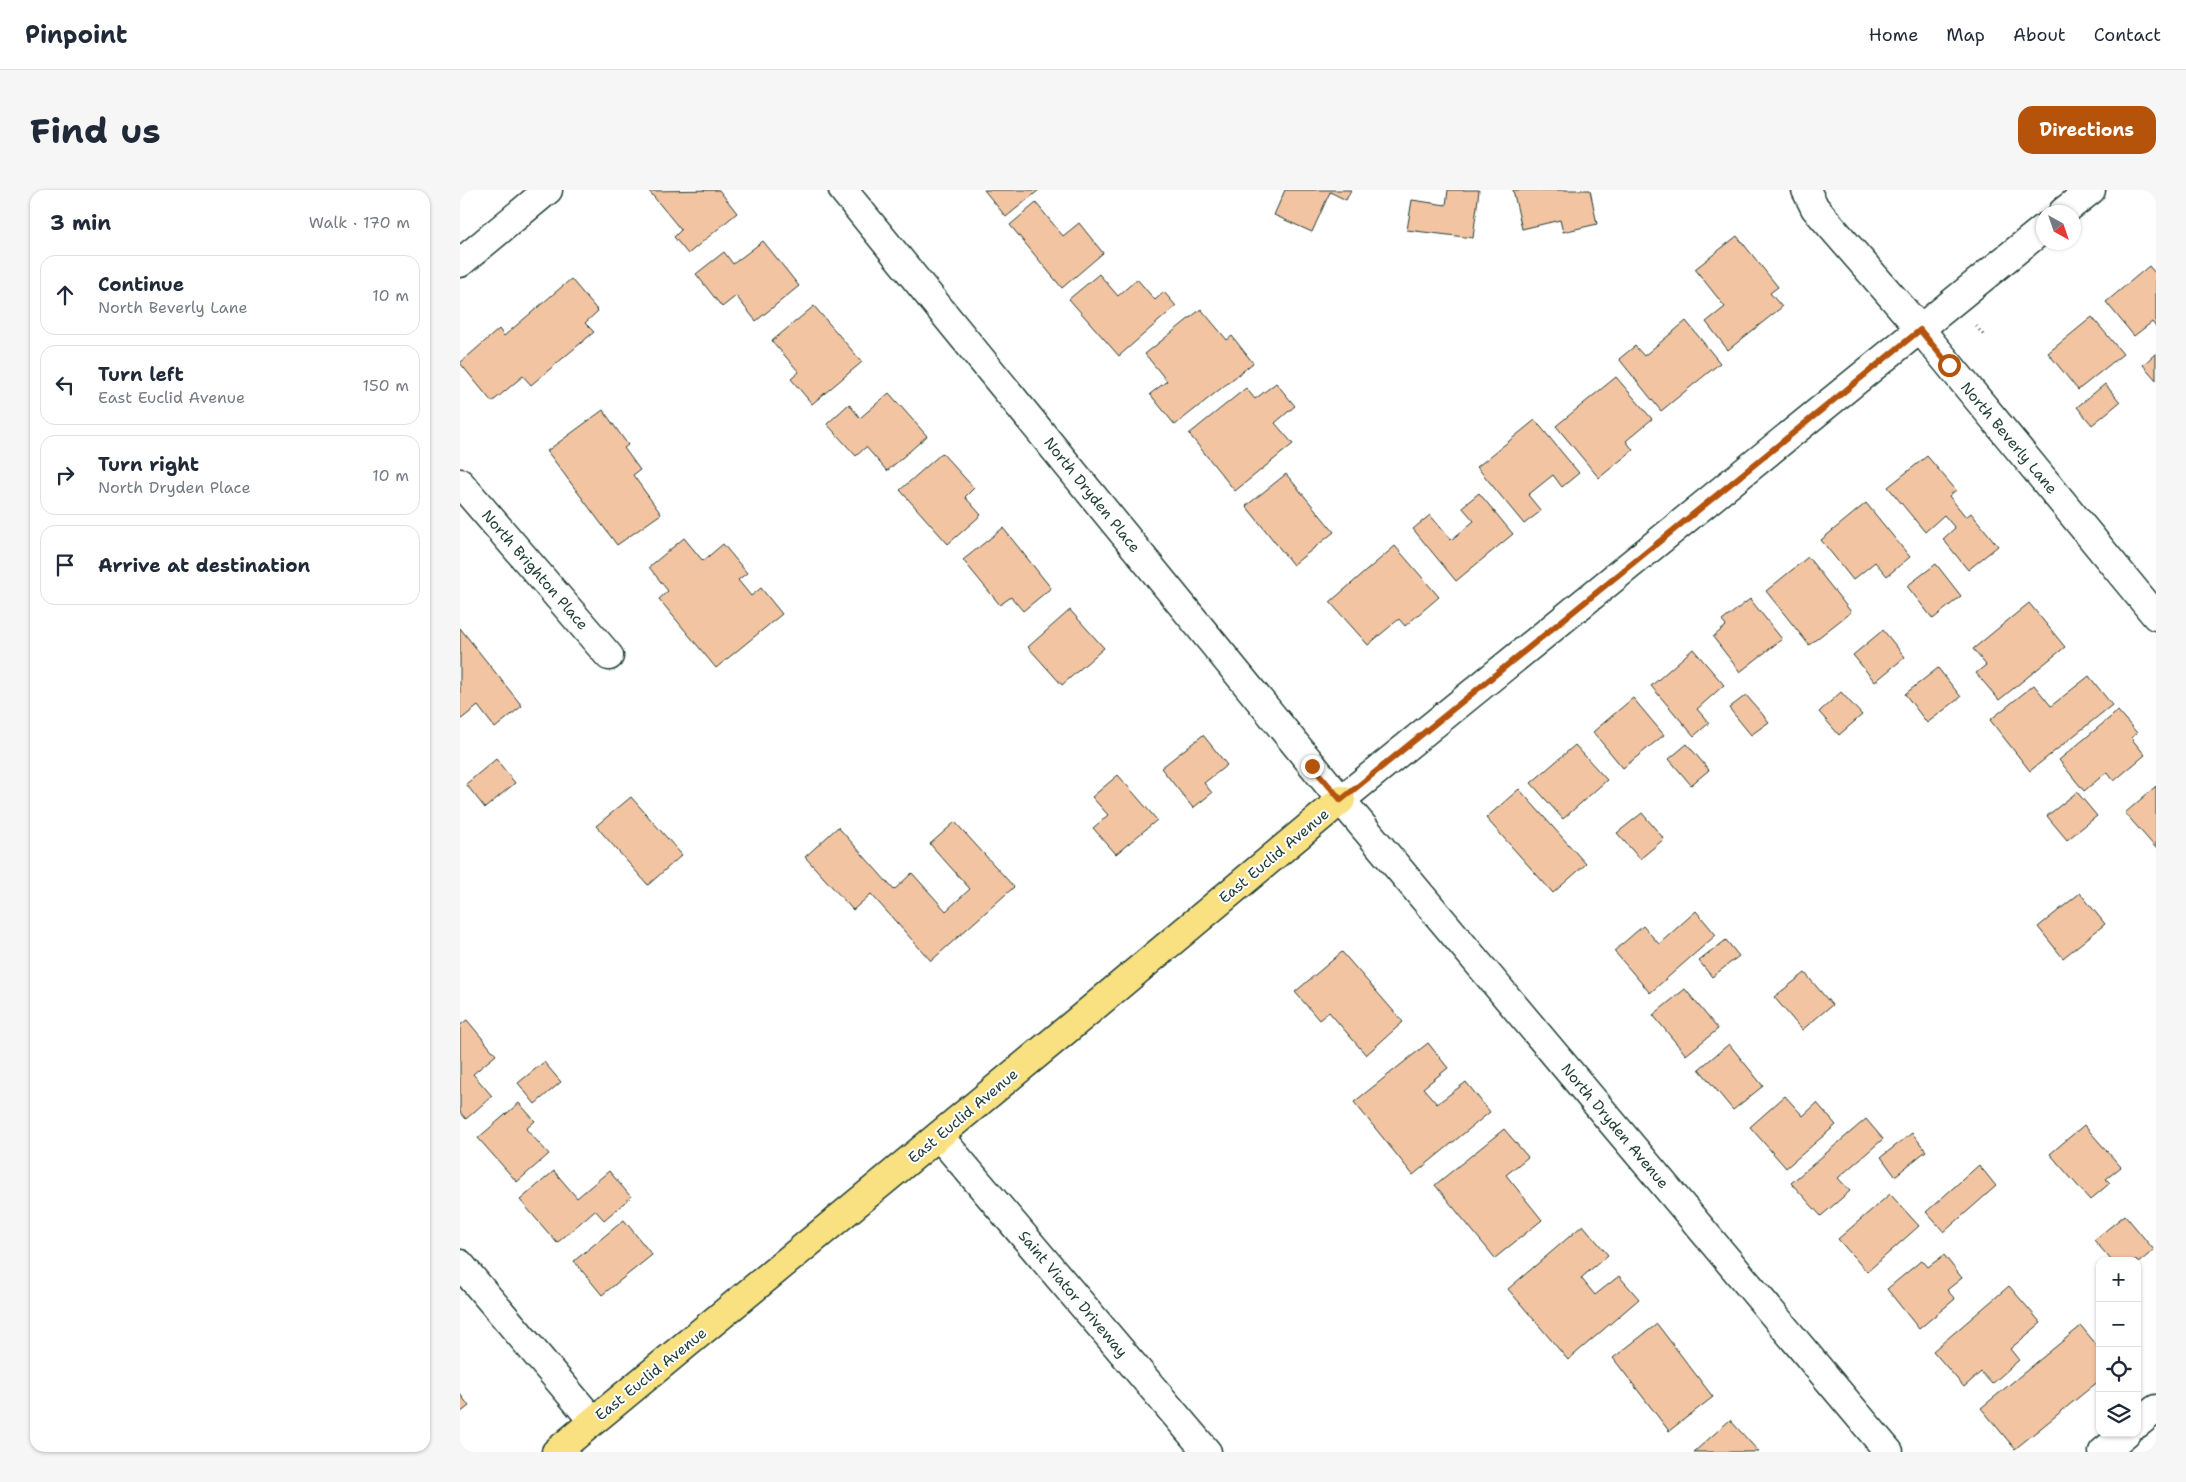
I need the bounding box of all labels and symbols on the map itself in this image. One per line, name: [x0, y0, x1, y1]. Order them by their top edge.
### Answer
north arrow: [2036, 205, 2081, 250]
route start: [1938, 354, 1961, 377]
street label: North Beverly Lane: [1956, 378, 2062, 498]
street label: North Dryden Place: [1039, 433, 1145, 557]
street label: North Brighton Place: [477, 506, 593, 634]
route end: [1301, 755, 1324, 778]
street label: East Euclid Avenue: [1215, 804, 1333, 908]
street label: North Dryden Avenue: [1557, 1059, 1673, 1193]
street label: East Euclid Avenue: [904, 1064, 1022, 1168]
street label: Saint Viator Driveway: [1014, 1226, 1132, 1362]
street label: East Euclid Avenue: [591, 1323, 711, 1425]

